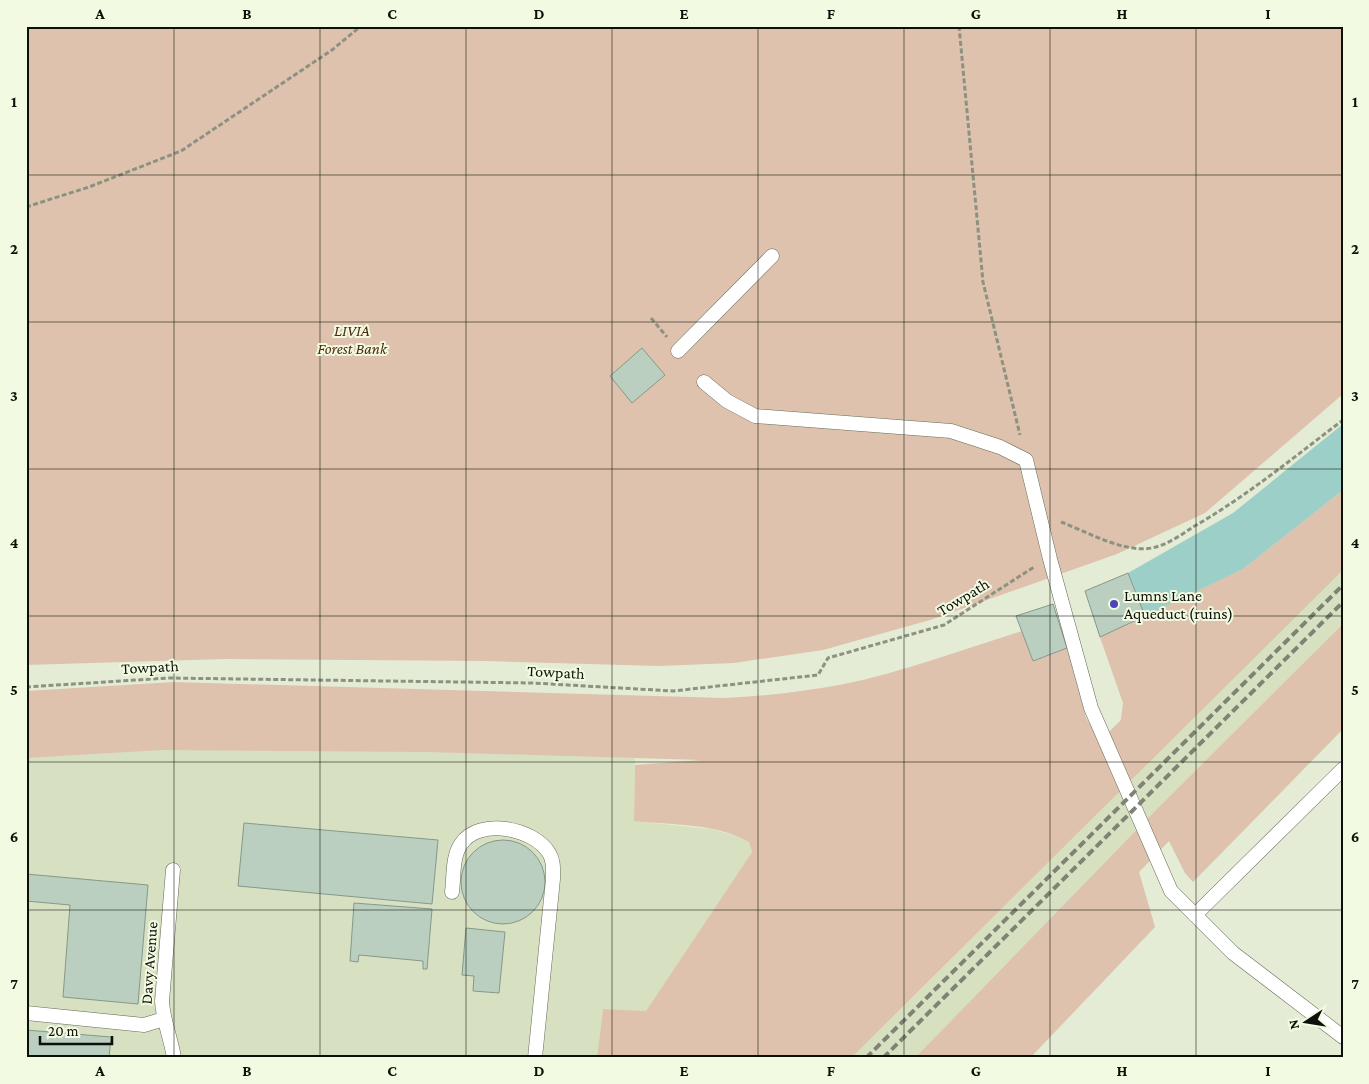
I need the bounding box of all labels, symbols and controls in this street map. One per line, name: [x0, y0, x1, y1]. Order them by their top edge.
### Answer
text: A: [94, 5, 105, 22]
text: B: [242, 5, 252, 22]
text: C: [387, 5, 397, 22]
text: D: [533, 5, 545, 22]
text: E: [679, 5, 689, 22]
text: F: [827, 5, 836, 22]
text: G: [971, 5, 981, 22]
text: H: [1117, 5, 1128, 22]
text: I: [1265, 5, 1271, 22]
text: 1: [11, 93, 17, 110]
text: 1: [1352, 93, 1358, 110]
text: 2: [10, 240, 18, 257]
text: 2: [1351, 240, 1359, 257]
park label: LIVIA Forest Bank: [317, 322, 388, 357]
text: 3: [10, 387, 18, 404]
text: 3: [1351, 387, 1359, 404]
text: 4: [10, 534, 19, 551]
text: 4: [1351, 534, 1360, 551]
street label: Towpath: [934, 575, 993, 620]
place label: Lumns Lane Aqueduct (ruins): [1124, 587, 1233, 623]
marker: Lumns Lane Aqueduct (ruins): [1108, 598, 1120, 610]
street label: Towpath: [121, 657, 180, 678]
street label: Towpath: [527, 662, 586, 683]
text: 5: [10, 681, 18, 698]
text: 5: [1351, 681, 1359, 698]
text: 6: [10, 828, 18, 845]
text: 6: [1351, 828, 1359, 845]
street label: Davy Avenue: [138, 921, 161, 1005]
text: 7: [10, 975, 18, 992]
text: 7: [1351, 975, 1359, 992]
north arrow: [1282, 996, 1332, 1046]
scale bar: [40, 1014, 112, 1046]
text: N: [1284, 1018, 1302, 1031]
text: 20 m: [48, 1023, 79, 1039]
text: A: [94, 1062, 105, 1079]
text: B: [242, 1062, 252, 1079]
text: C: [387, 1062, 397, 1079]
text: D: [533, 1062, 545, 1079]
text: E: [679, 1062, 689, 1079]
text: F: [827, 1062, 836, 1079]
text: G: [971, 1062, 981, 1079]
text: H: [1117, 1062, 1128, 1079]
text: I: [1265, 1062, 1271, 1079]

